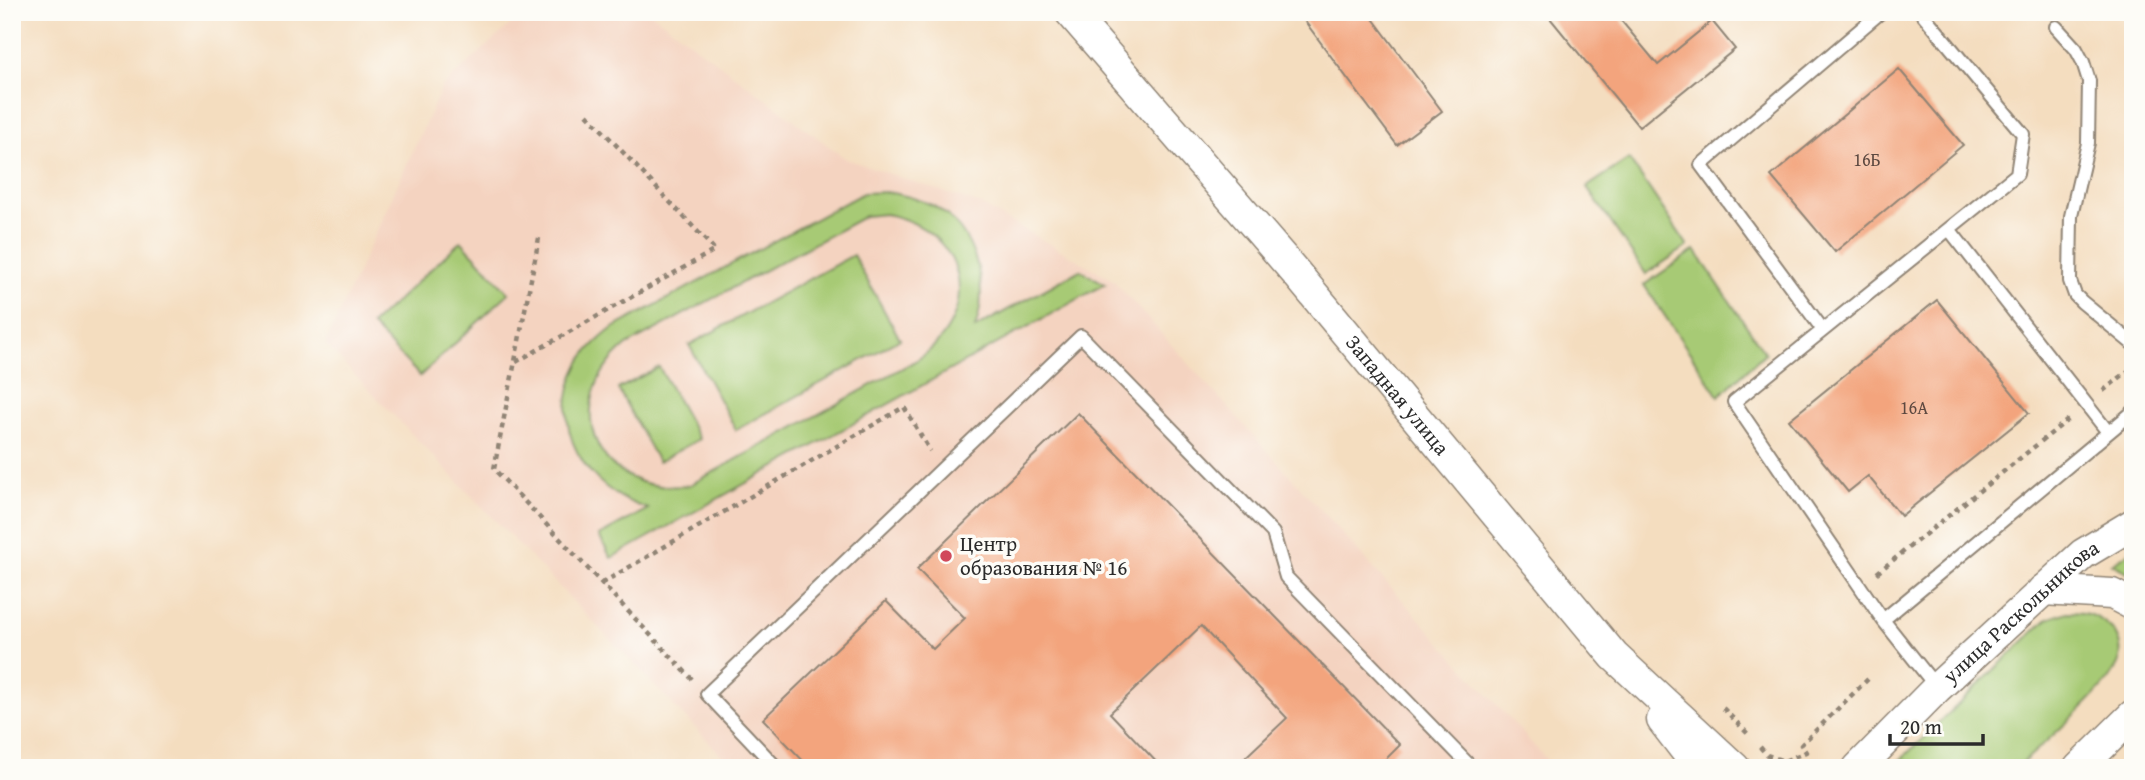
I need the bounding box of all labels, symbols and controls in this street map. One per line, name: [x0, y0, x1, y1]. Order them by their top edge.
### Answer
house number: 16Б: [1853, 146, 1881, 173]
street label: Западная улица: [1339, 328, 1457, 462]
house number: 16А: [1900, 394, 1928, 421]
place label: Центр образования № 16: [960, 528, 1127, 583]
street label: улица Раскольникова: [1935, 532, 2105, 691]
marker: Центр образования № 16: [938, 548, 954, 564]
scale bar: [1890, 703, 1982, 747]
text: 20 m: [1900, 711, 1942, 742]

